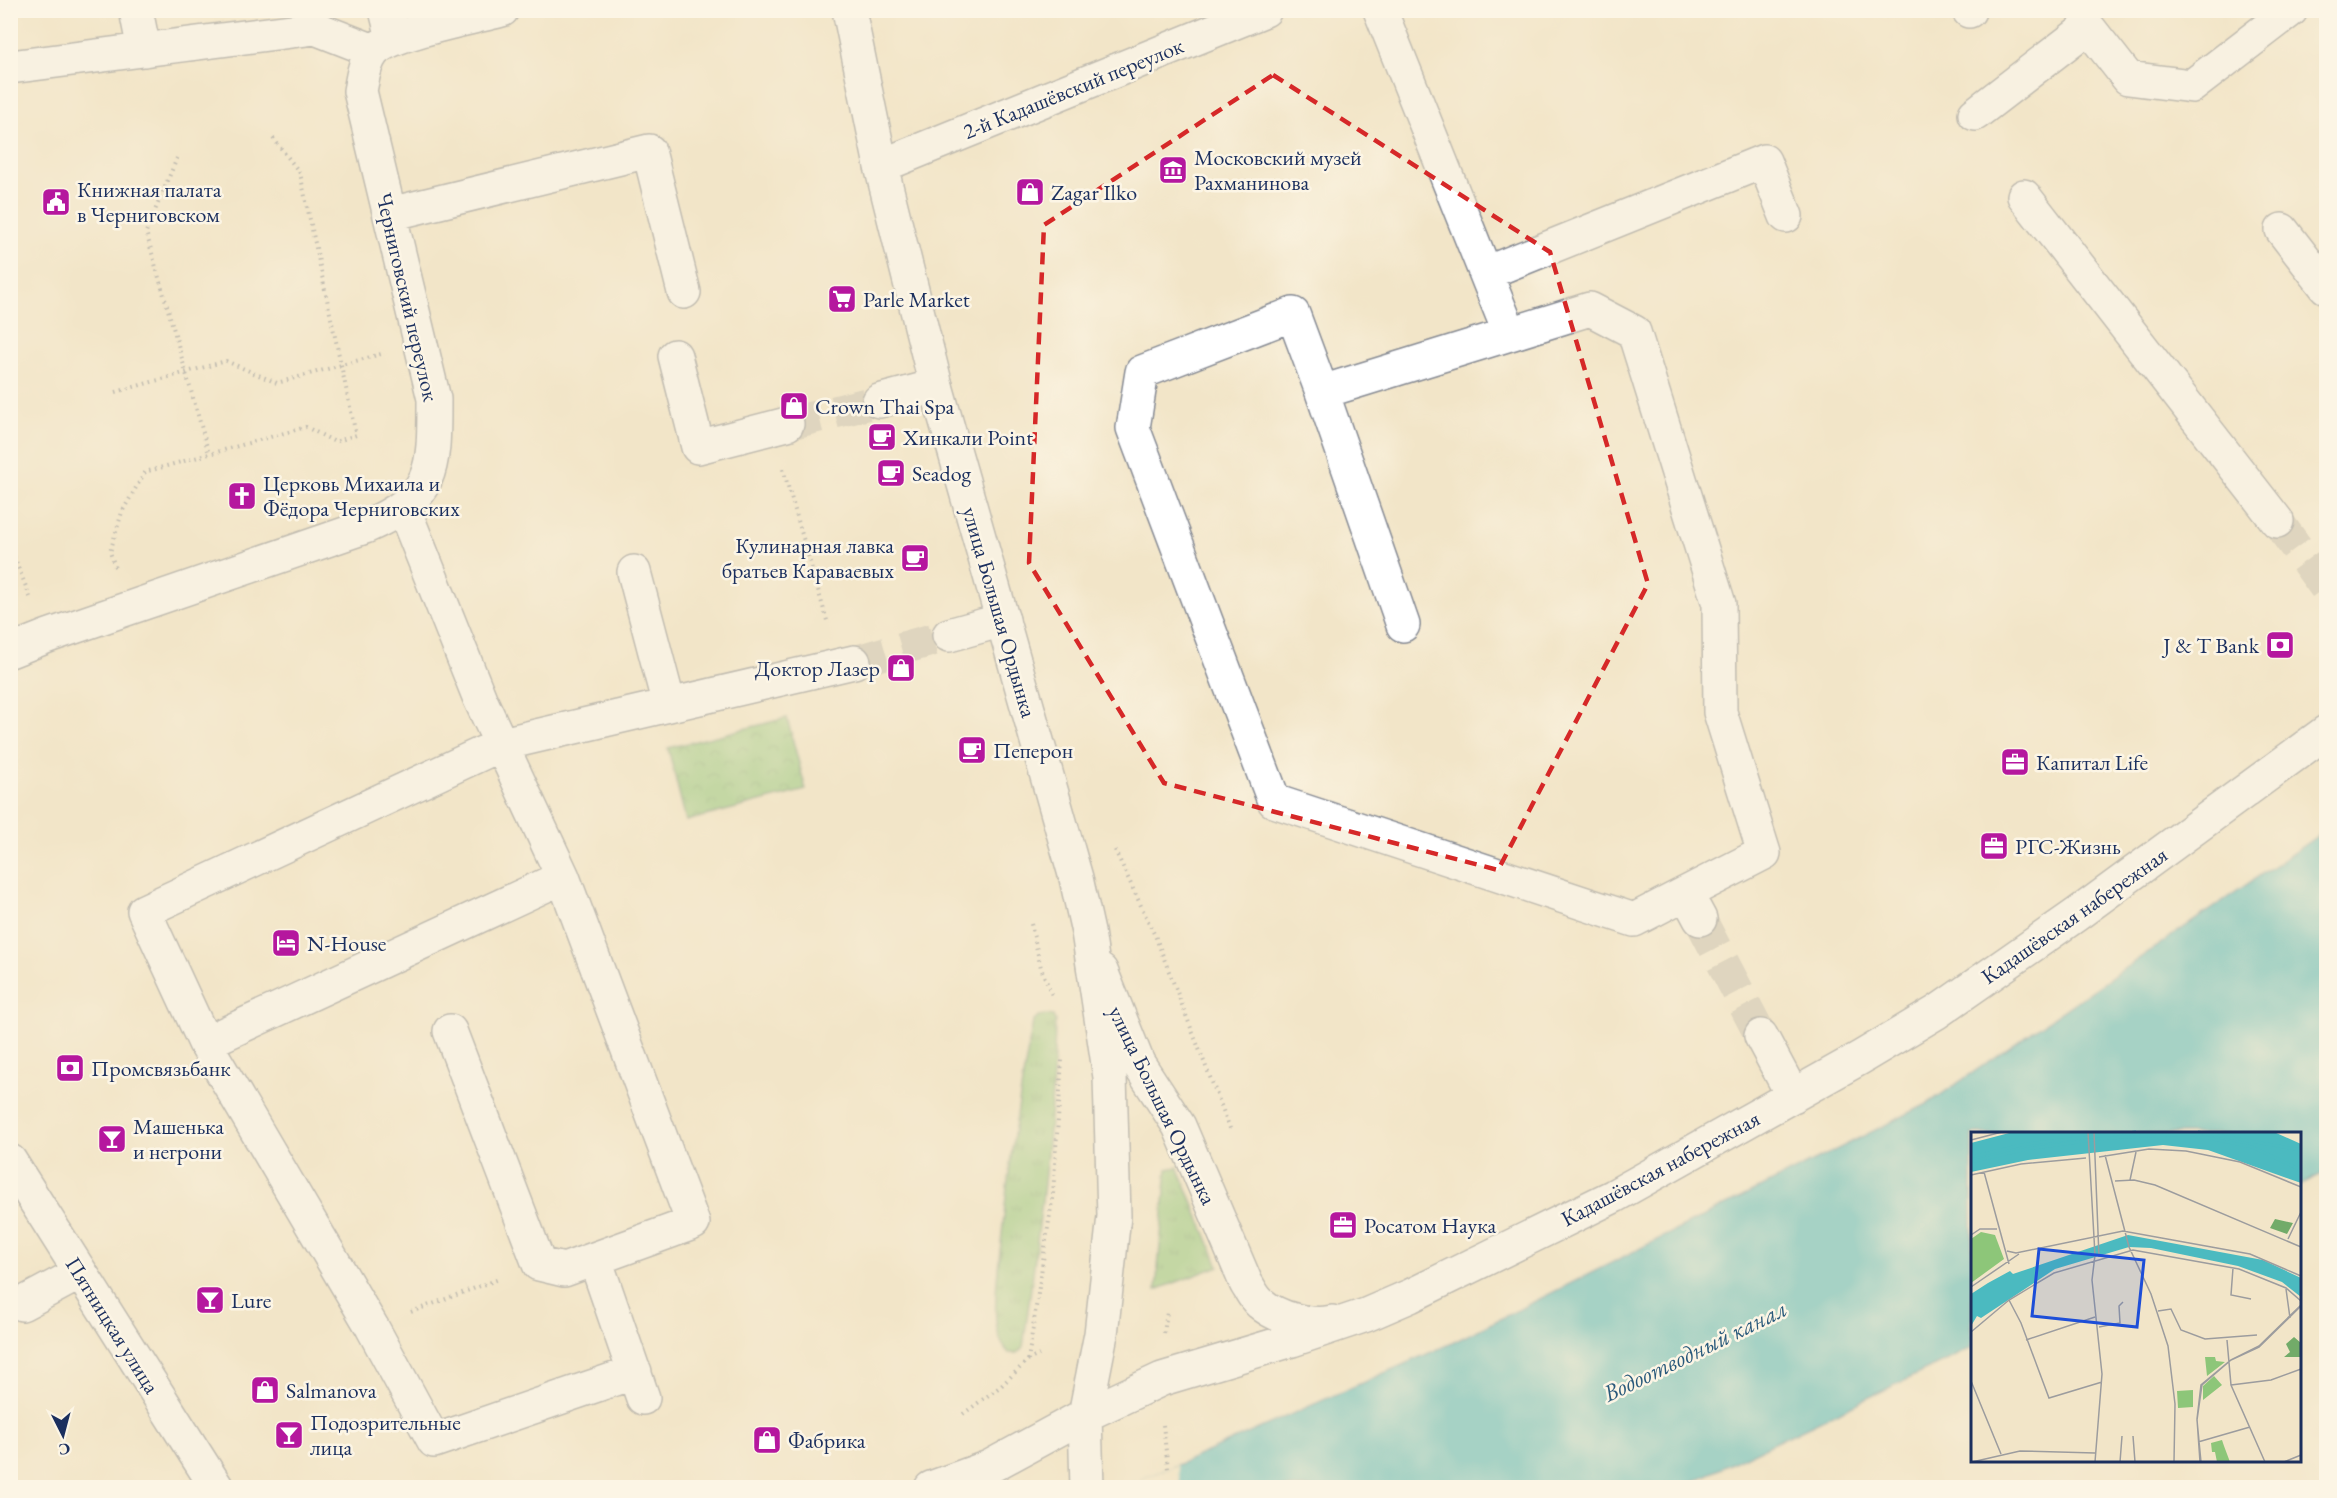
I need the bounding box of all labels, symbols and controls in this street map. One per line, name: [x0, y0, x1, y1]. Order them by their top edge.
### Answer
street label: 2-й Кадашёвский переулок: [959, 31, 1188, 146]
place label: Московский музей Рахманинова: [1194, 143, 1362, 197]
museum icon: Московский музей Рахманинова: [1157, 154, 1189, 186]
place label: Книжная палата в Черниговском: [77, 175, 222, 229]
shop icon: Zagar Ilko: [1014, 176, 1046, 208]
place label: Zagar Ilko: [1051, 178, 1137, 207]
public building icon: Книжная палата в Черниговском: [40, 186, 72, 218]
street label: Черниговский переулок: [369, 190, 446, 405]
supermarket icon: Parle Market: [826, 283, 858, 315]
place label: Parle Market: [863, 285, 970, 314]
shop icon: Crown Thai Spa: [778, 390, 810, 422]
place label: Crown Thai Spa: [815, 392, 954, 421]
cafe icon: Хинкали Point: [866, 421, 898, 453]
place label: Хинкали Point: [902, 423, 1033, 452]
cafe icon: Seadog: [875, 457, 907, 489]
place label: Seadog: [912, 459, 972, 488]
place label: Церковь Михаила и Фёдора Черниговских: [263, 469, 460, 523]
church icon: Церковь Михаила и Фёдора Черниговских: [226, 480, 258, 512]
street label: улица Большая Ордынка: [956, 503, 1044, 721]
place label: Кулинарная лавка братьев Караваевых: [722, 531, 895, 585]
cafe icon: Кулинарная лавка братьев Караваевых: [899, 542, 931, 574]
bank icon: J & T Bank: [2264, 629, 2296, 661]
place label: J & T Bank: [2161, 631, 2260, 660]
shop icon: Доктор Лазер: [885, 652, 917, 684]
place label: Доктор Лазер: [755, 654, 880, 683]
cafe icon: Пеперон: [956, 734, 988, 766]
place label: Пеперон: [993, 736, 1073, 765]
office icon: Капитал Life: [1999, 746, 2031, 778]
place label: Капитал Life: [2036, 748, 2148, 777]
office icon: РГС-Жизнь: [1978, 830, 2010, 862]
place label: РГС-Жизнь: [2015, 832, 2121, 861]
street label: Кадашёвская набережная: [1975, 840, 2173, 991]
hotel icon: N-House: [270, 927, 302, 959]
place label: N-House: [307, 929, 387, 958]
street label: улица Большая Ордынка: [1102, 1001, 1223, 1210]
bank icon: Промсвязьбанк: [54, 1052, 86, 1084]
place label: Промсвязьбанк: [91, 1054, 231, 1083]
street label: Кадашёвская набережная: [1556, 1104, 1765, 1233]
place label: Машенька и негрони: [133, 1112, 224, 1166]
bar icon: Машенька и негрони: [96, 1123, 128, 1155]
inset map: [1971, 1132, 2301, 1462]
office icon: Росатом Наука: [1327, 1209, 1359, 1241]
place label: Росатом Наука: [1364, 1211, 1496, 1240]
street label: Пятницкая улица: [59, 1251, 166, 1399]
bar icon: Lure: [194, 1284, 226, 1316]
place label: Lure: [231, 1286, 272, 1315]
water label: Водоотводный канал: [1597, 1293, 1792, 1409]
shop icon: Salmanova: [249, 1374, 281, 1406]
place label: Salmanova: [286, 1376, 377, 1405]
north arrow: [33, 1405, 93, 1465]
place label: Подозрительные лица: [310, 1408, 461, 1462]
bar icon: Подозрительные лица: [273, 1419, 305, 1451]
shop icon: Фабрика: [751, 1424, 783, 1456]
place label: Фабрика: [788, 1426, 866, 1455]
text: С: [58, 1438, 71, 1460]

